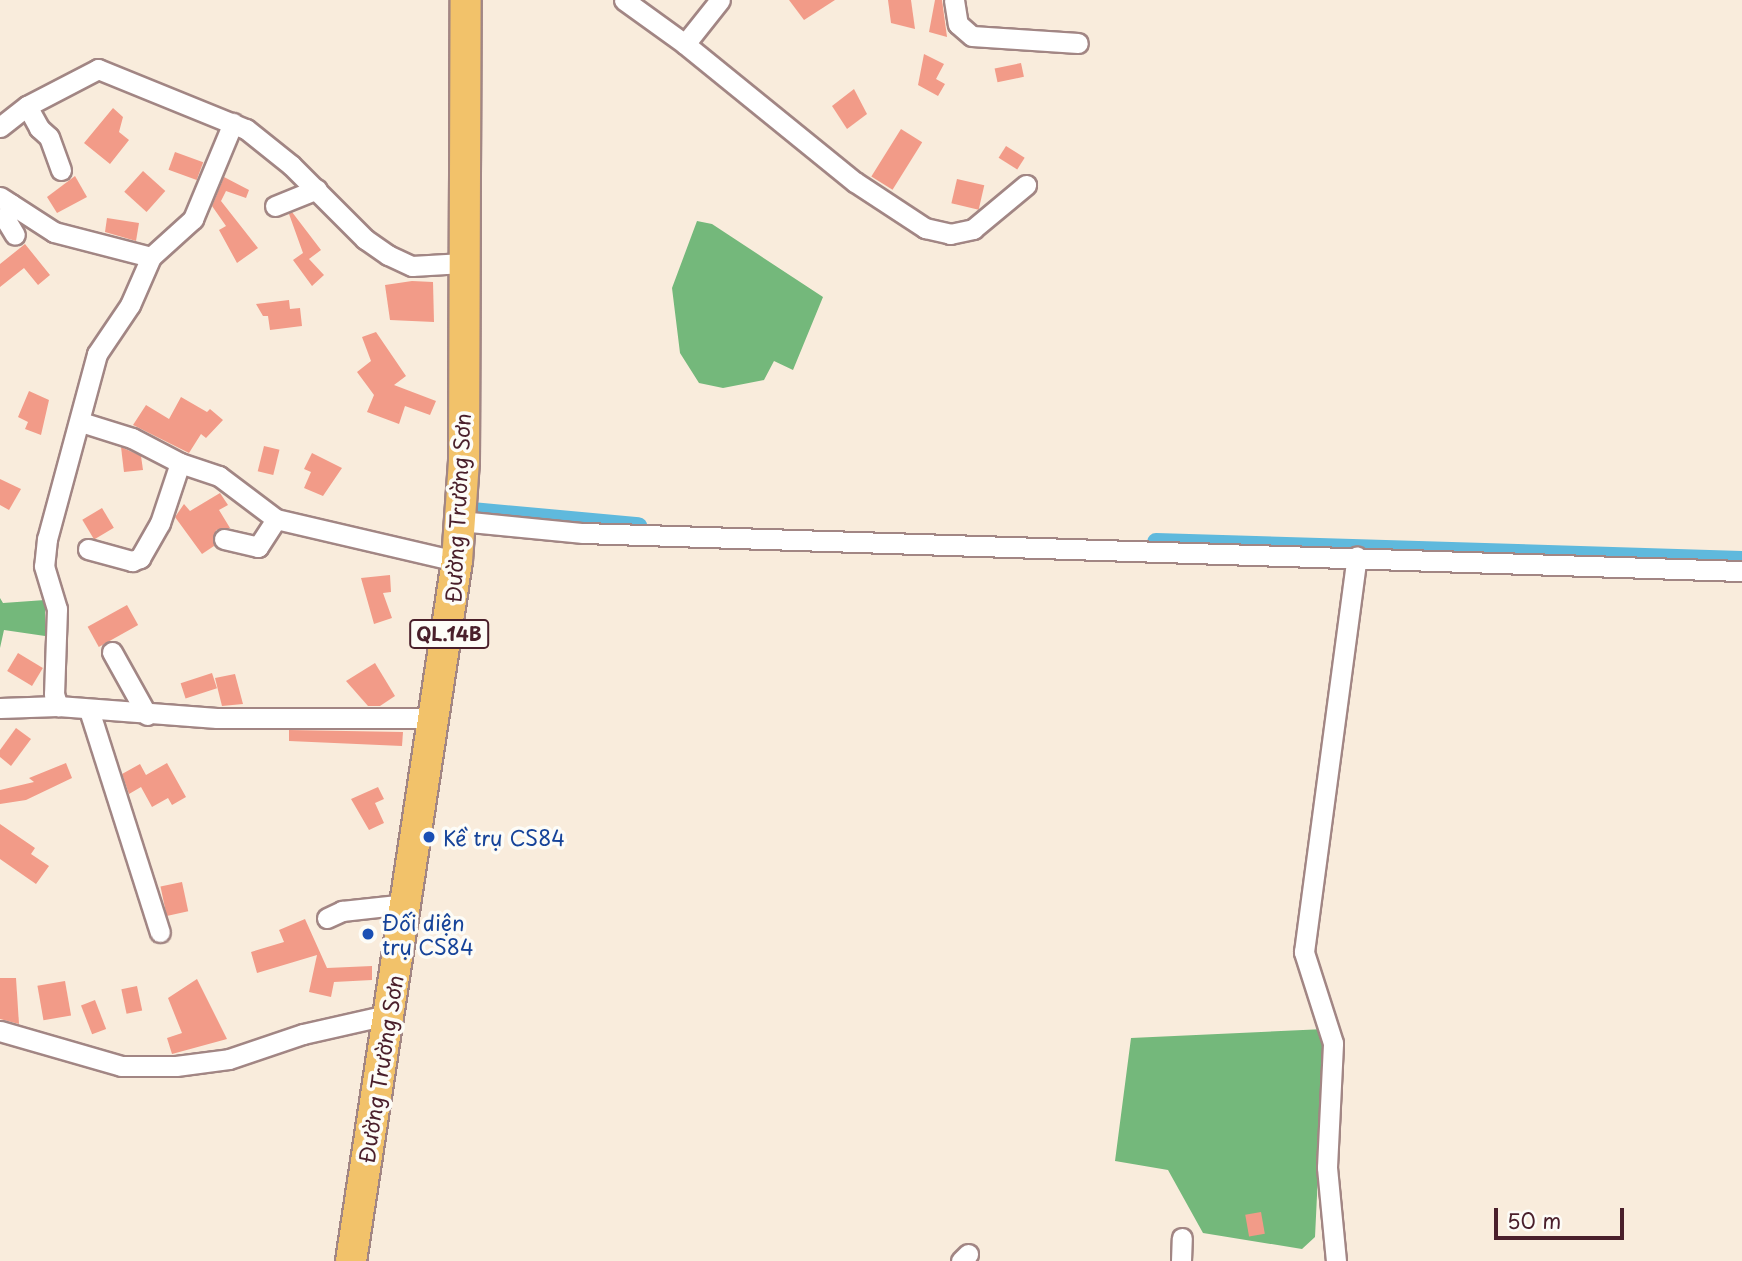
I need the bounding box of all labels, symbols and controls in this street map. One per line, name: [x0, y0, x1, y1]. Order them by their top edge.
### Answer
street label: Đường Trường Sơn: [439, 413, 475, 603]
road number: QL.14B: [409, 618, 489, 650]
place label: Kề trụ CS84: [443, 824, 567, 850]
marker: Kề trụ CS84: [421, 829, 437, 845]
place label: Đối diện trụ CS84: [382, 909, 475, 959]
marker: Đối diện trụ CS84: [360, 926, 376, 942]
street label: Đường Trường Sơn: [353, 973, 407, 1165]
scale bar: [1497, 1194, 1626, 1238]
text: 50 m: [1507, 1204, 1561, 1236]

